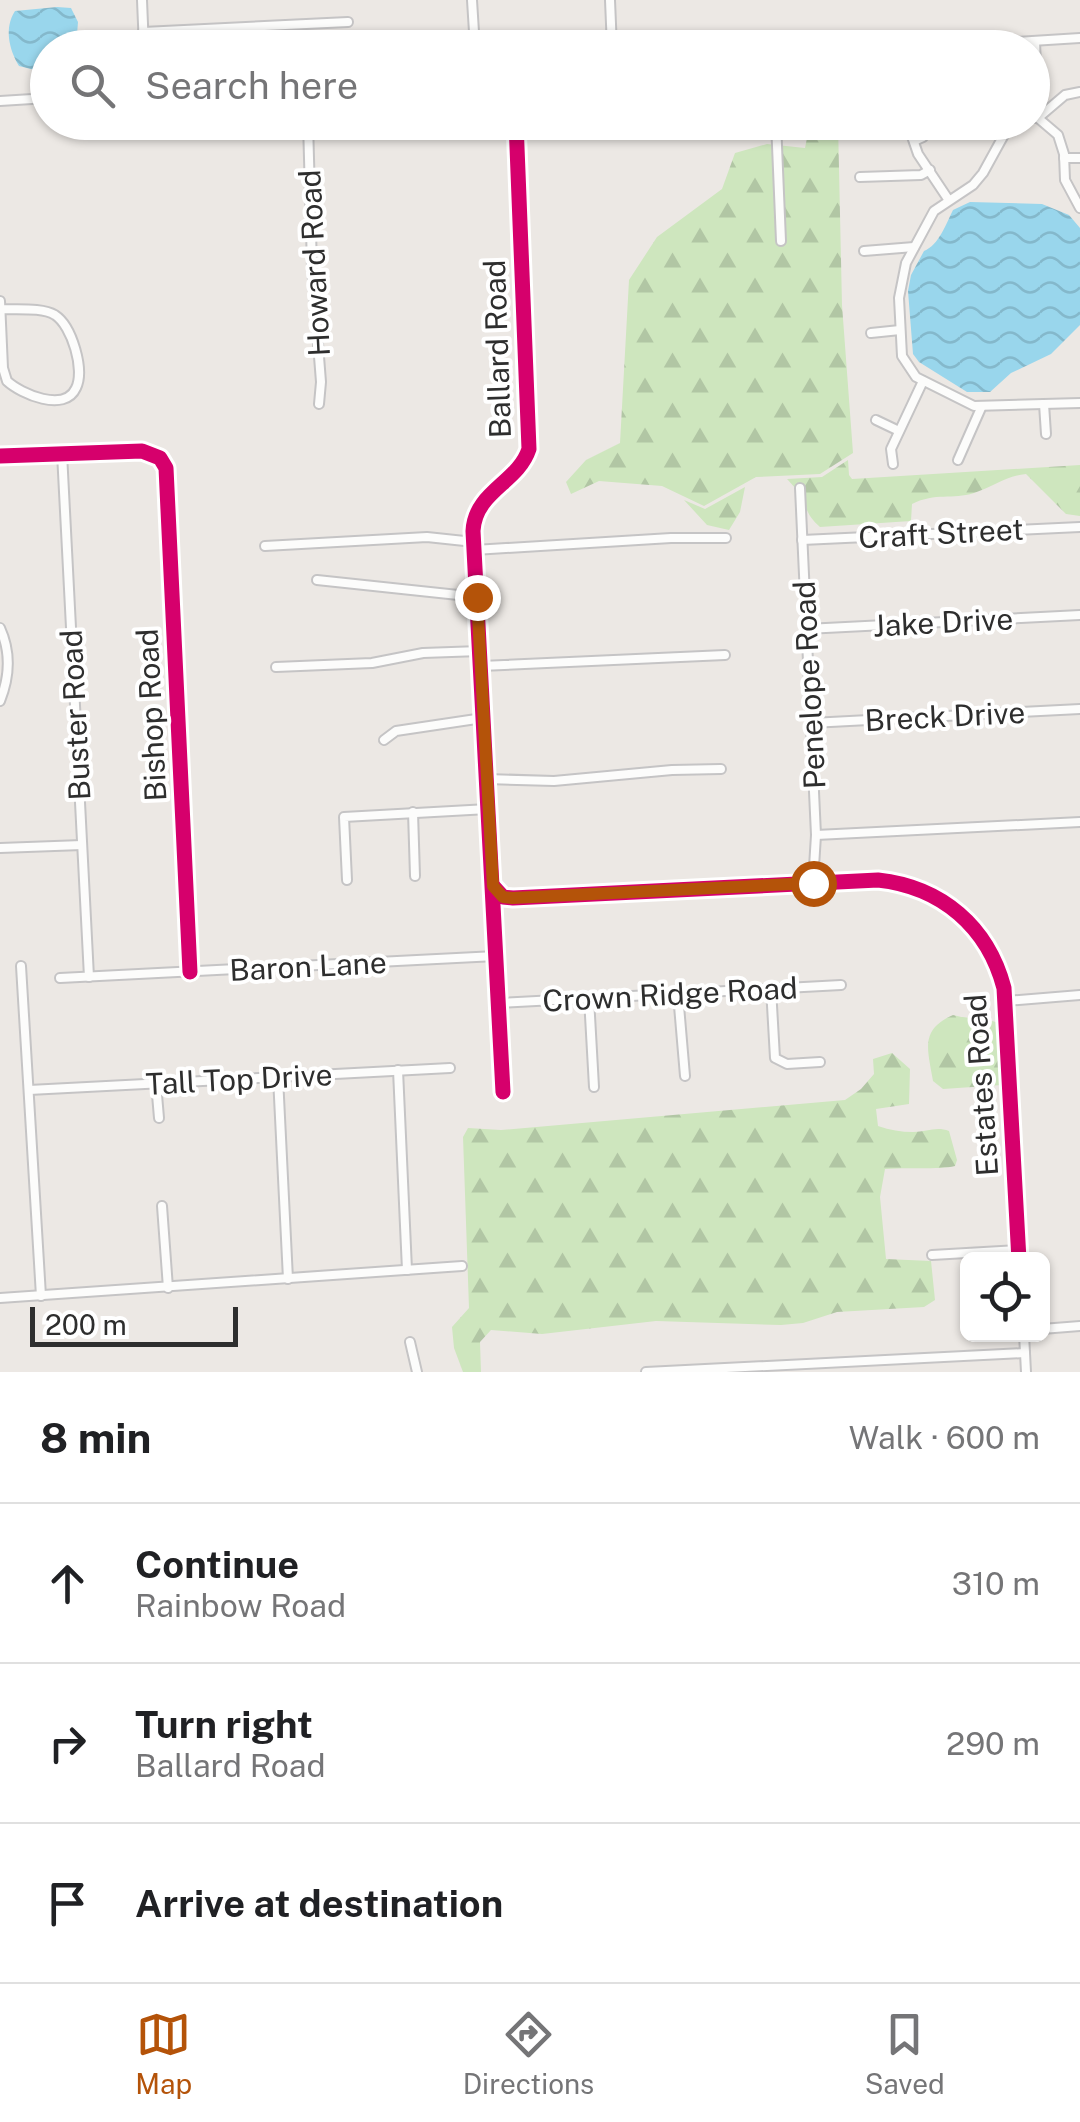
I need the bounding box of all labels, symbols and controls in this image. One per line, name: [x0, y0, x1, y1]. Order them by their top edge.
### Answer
search box: [30, 30, 1050, 140]
icon: search: [65, 58, 120, 113]
text: Search here: [145, 63, 358, 108]
street label: Howard Road: [291, 169, 337, 357]
street label: Ballard Road: [476, 259, 518, 439]
street label: Craft Street: [857, 511, 1025, 555]
route end: [455, 575, 501, 621]
street label: Penelope Road: [786, 580, 832, 790]
street label: Jake Drive: [872, 600, 1014, 644]
street label: Bishop Road: [128, 628, 174, 802]
street label: Buster Road: [53, 629, 97, 801]
street label: Breck Drive: [864, 694, 1026, 738]
route start: [791, 861, 837, 907]
street label: Baron Lane: [228, 944, 388, 988]
street label: Crown Ridge Road: [541, 969, 799, 1019]
street label: Estates Road: [957, 993, 1005, 1177]
street label: Tall Top Drive: [145, 1056, 333, 1102]
map controls: [960, 1252, 1050, 1342]
button: locate: [960, 1252, 1050, 1342]
scale bar: [30, 1302, 238, 1346]
text: 200 m: [45, 1308, 127, 1341]
text: 8 min: [40, 1413, 152, 1462]
text: Walk · 600 m: [849, 1419, 1040, 1456]
text: Continue: [135, 1542, 299, 1587]
icon: ahead: [40, 1556, 95, 1611]
text: 310 m: [952, 1565, 1040, 1602]
text: Rainbow Road: [135, 1587, 346, 1624]
text: Turn right: [135, 1702, 313, 1747]
icon: right: [40, 1716, 95, 1771]
text: 290 m: [946, 1725, 1040, 1762]
text: Ballard Road: [135, 1747, 326, 1784]
icon: arrive: [40, 1876, 95, 1931]
text: Arrive at destination: [135, 1881, 503, 1926]
tab: Map: [135, 2007, 192, 2100]
tab: Directions: [463, 2007, 594, 2100]
tab: Saved: [865, 2007, 945, 2100]

